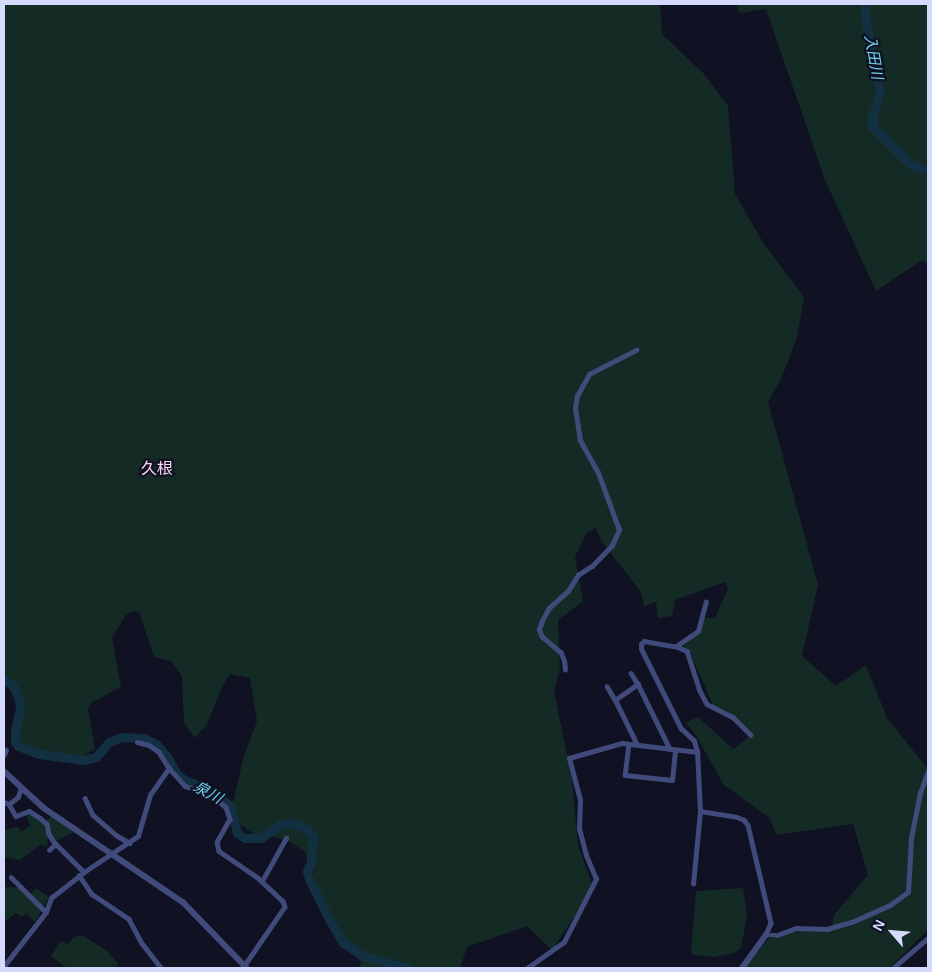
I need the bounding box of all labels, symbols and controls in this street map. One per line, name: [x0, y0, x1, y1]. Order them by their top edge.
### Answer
water label: 入田川: [861, 33, 887, 81]
district label: 久根: [141, 459, 173, 479]
water label: 泉川: [191, 777, 225, 807]
north arrow: [867, 907, 917, 957]
text: N: [869, 917, 888, 933]

